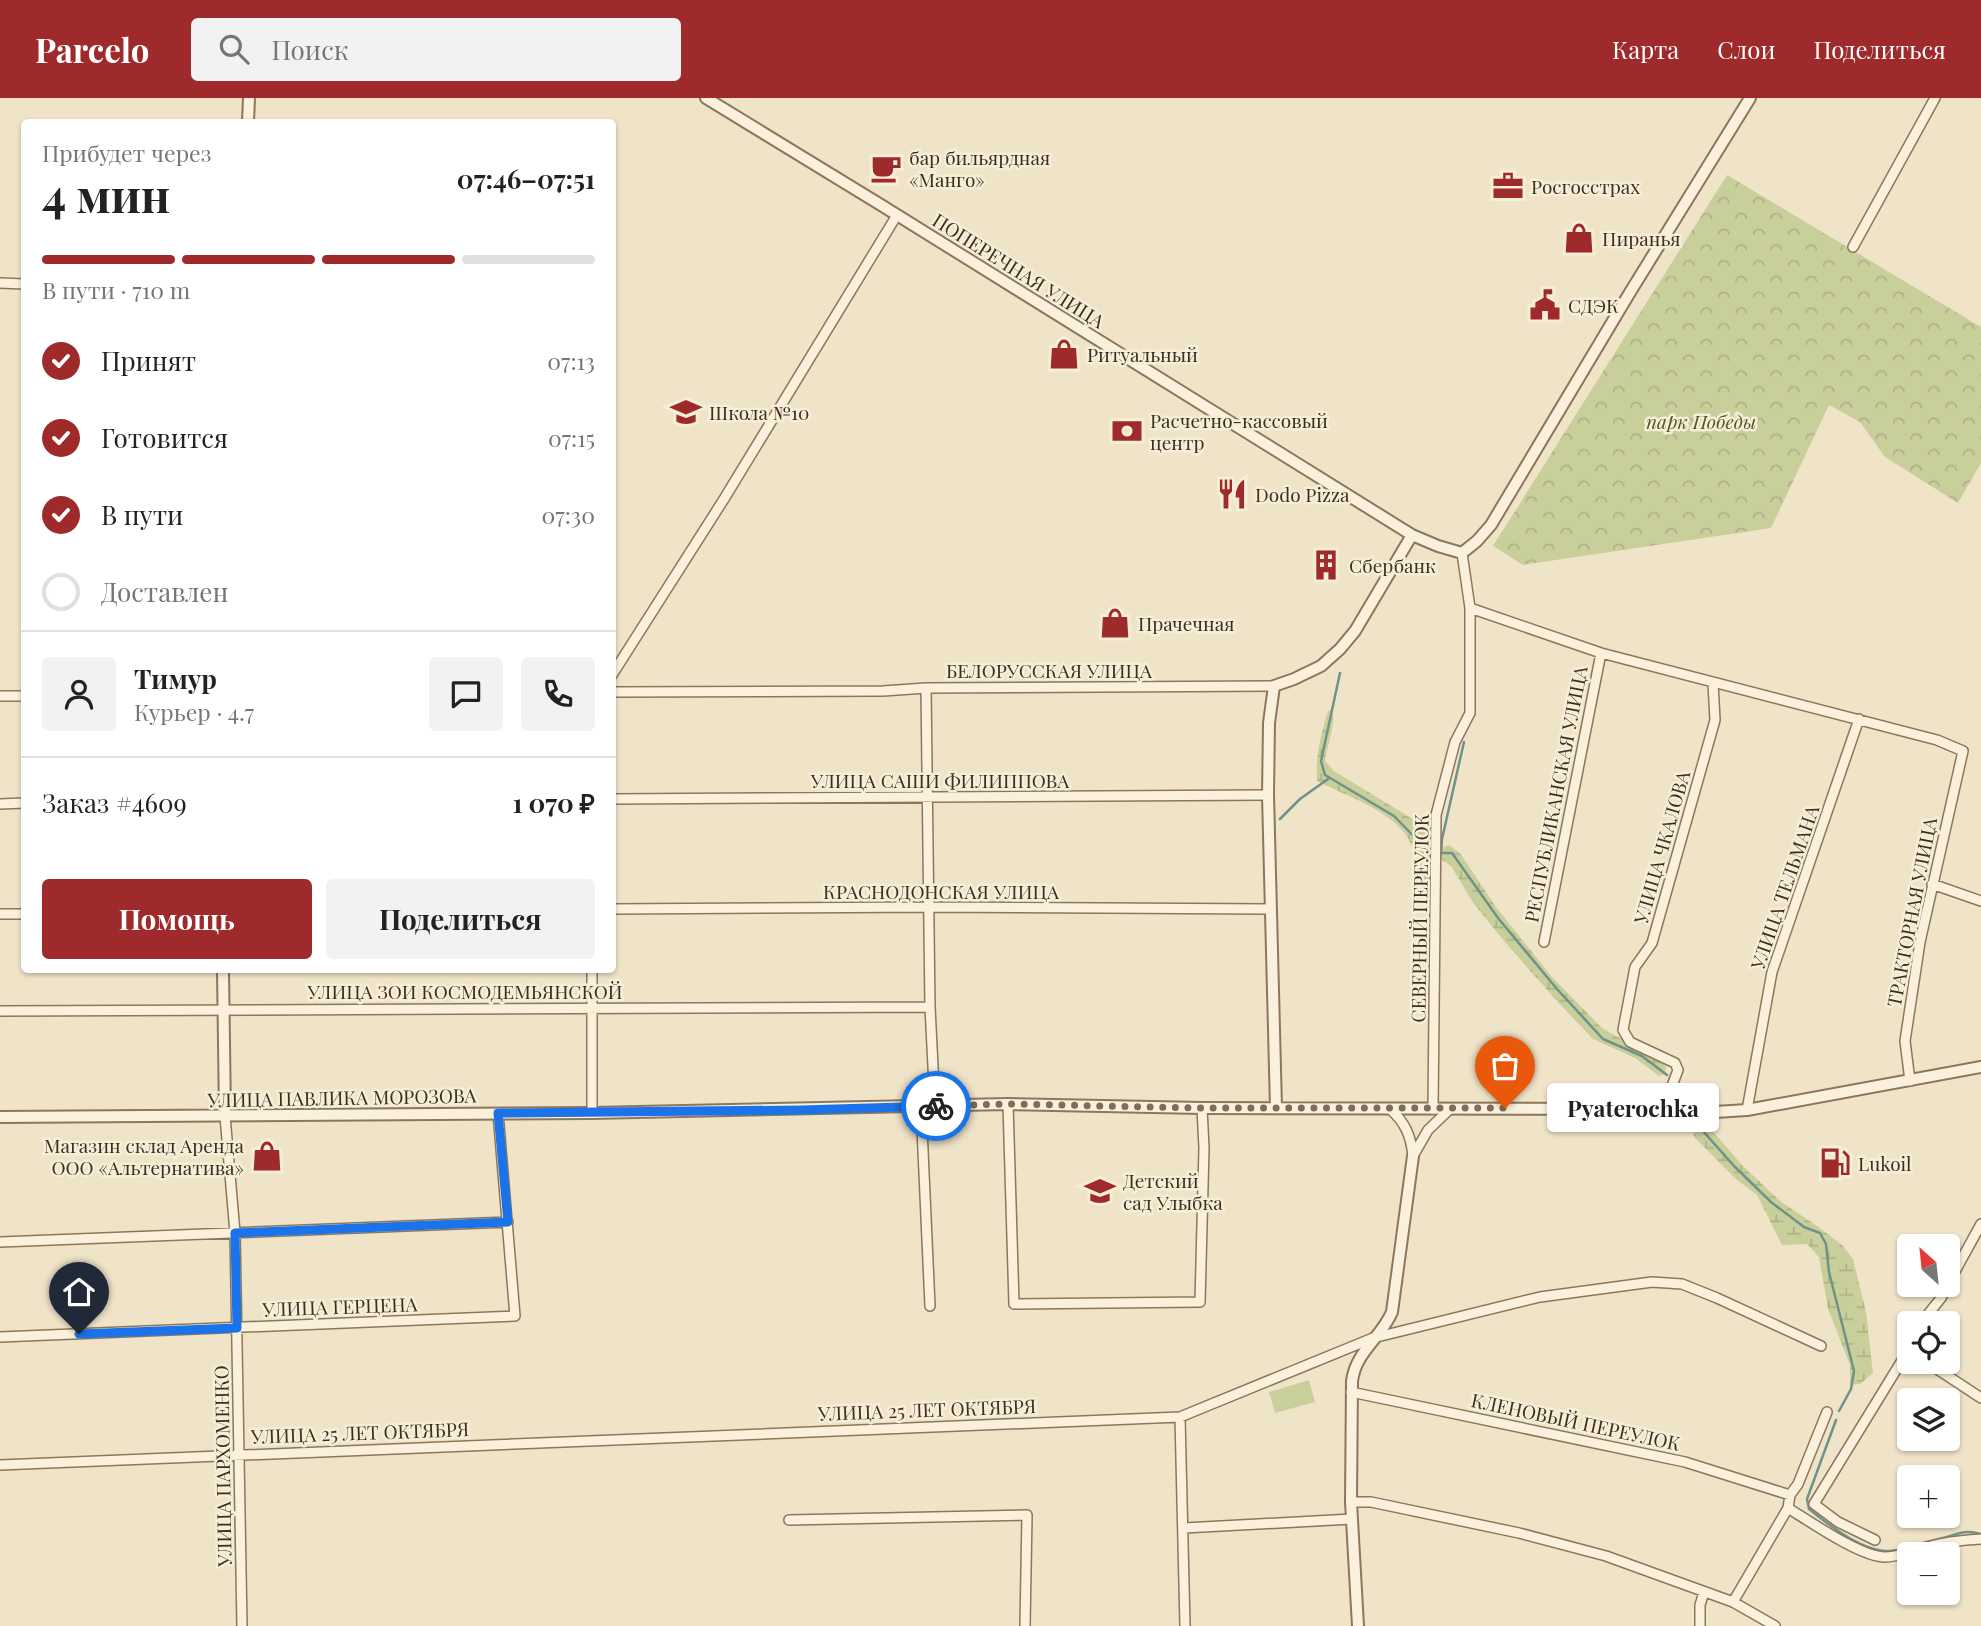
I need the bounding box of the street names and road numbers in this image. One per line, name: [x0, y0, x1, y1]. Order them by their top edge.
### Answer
street label: ПОПЕРЕЧНАЯ УЛИЦА: [928, 206, 1111, 334]
street label: БЕЛОРУССКАЯ УЛИЦА: [946, 657, 1153, 683]
street label: РЕСПУБЛИКАНСКАЯ УЛИЦА: [1517, 662, 1593, 925]
street label: УЛИЦА ЧКАЛОВА: [1626, 766, 1696, 928]
street label: УЛИЦА САШИ ФИЛИППОВА: [810, 767, 1070, 793]
street label: УЛИЦА ТЕЛЬМАНА: [1743, 800, 1825, 974]
street label: СЕВЕРНЫЙ ПЕРЕУЛОК: [1404, 813, 1434, 1023]
street label: ТРАКТОРНАЯ УЛИЦА: [1880, 814, 1942, 1009]
street label: КРАСНОДОНСКАЯ УЛИЦА: [823, 878, 1060, 904]
street label: УЛИЦА ЗОИ КОСМОДЕМЬЯНСКОЙ: [306, 978, 623, 1004]
street label: УЛИЦА ПАВЛИКА МОРОЗОВА: [206, 1082, 478, 1112]
street label: УЛИЦА ГЕРЦЕНА: [261, 1290, 419, 1322]
street label: УЛИЦА ПАРХОМЕНКО: [207, 1365, 237, 1568]
street label: КЛЕНОВЫЙ ПЕРЕУЛОК: [1469, 1386, 1683, 1456]
street label: УЛИЦА 25 ЛЕТ ОКТЯБРЯ: [817, 1392, 1036, 1426]
street label: УЛИЦА 25 ЛЕТ ОКТЯБРЯ: [250, 1415, 469, 1449]

